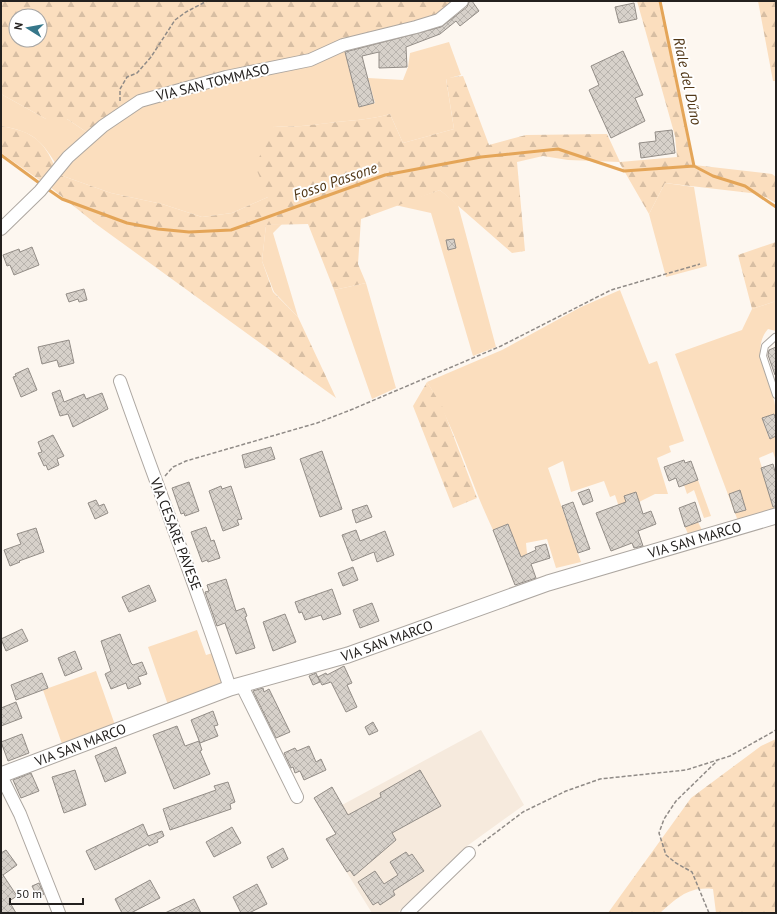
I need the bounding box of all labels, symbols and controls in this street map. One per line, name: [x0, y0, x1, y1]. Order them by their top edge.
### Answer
north arrow: [8, 8, 48, 48]
text: N: [11, 21, 26, 31]
water label: Riale del Dűno: [669, 35, 707, 127]
street label: VIA SAN TOMMASO: [154, 59, 271, 105]
water label: Fosso Passone: [290, 158, 380, 204]
street label: VIA CESARE PAVESE: [146, 474, 206, 593]
street label: VIA SAN MARCO: [645, 518, 744, 562]
street label: VIA SAN MARCO: [338, 616, 435, 666]
street label: VIA SAN MARCO: [31, 719, 129, 771]
scale bar: [10, 880, 83, 906]
text: 50 m: [16, 886, 42, 901]

